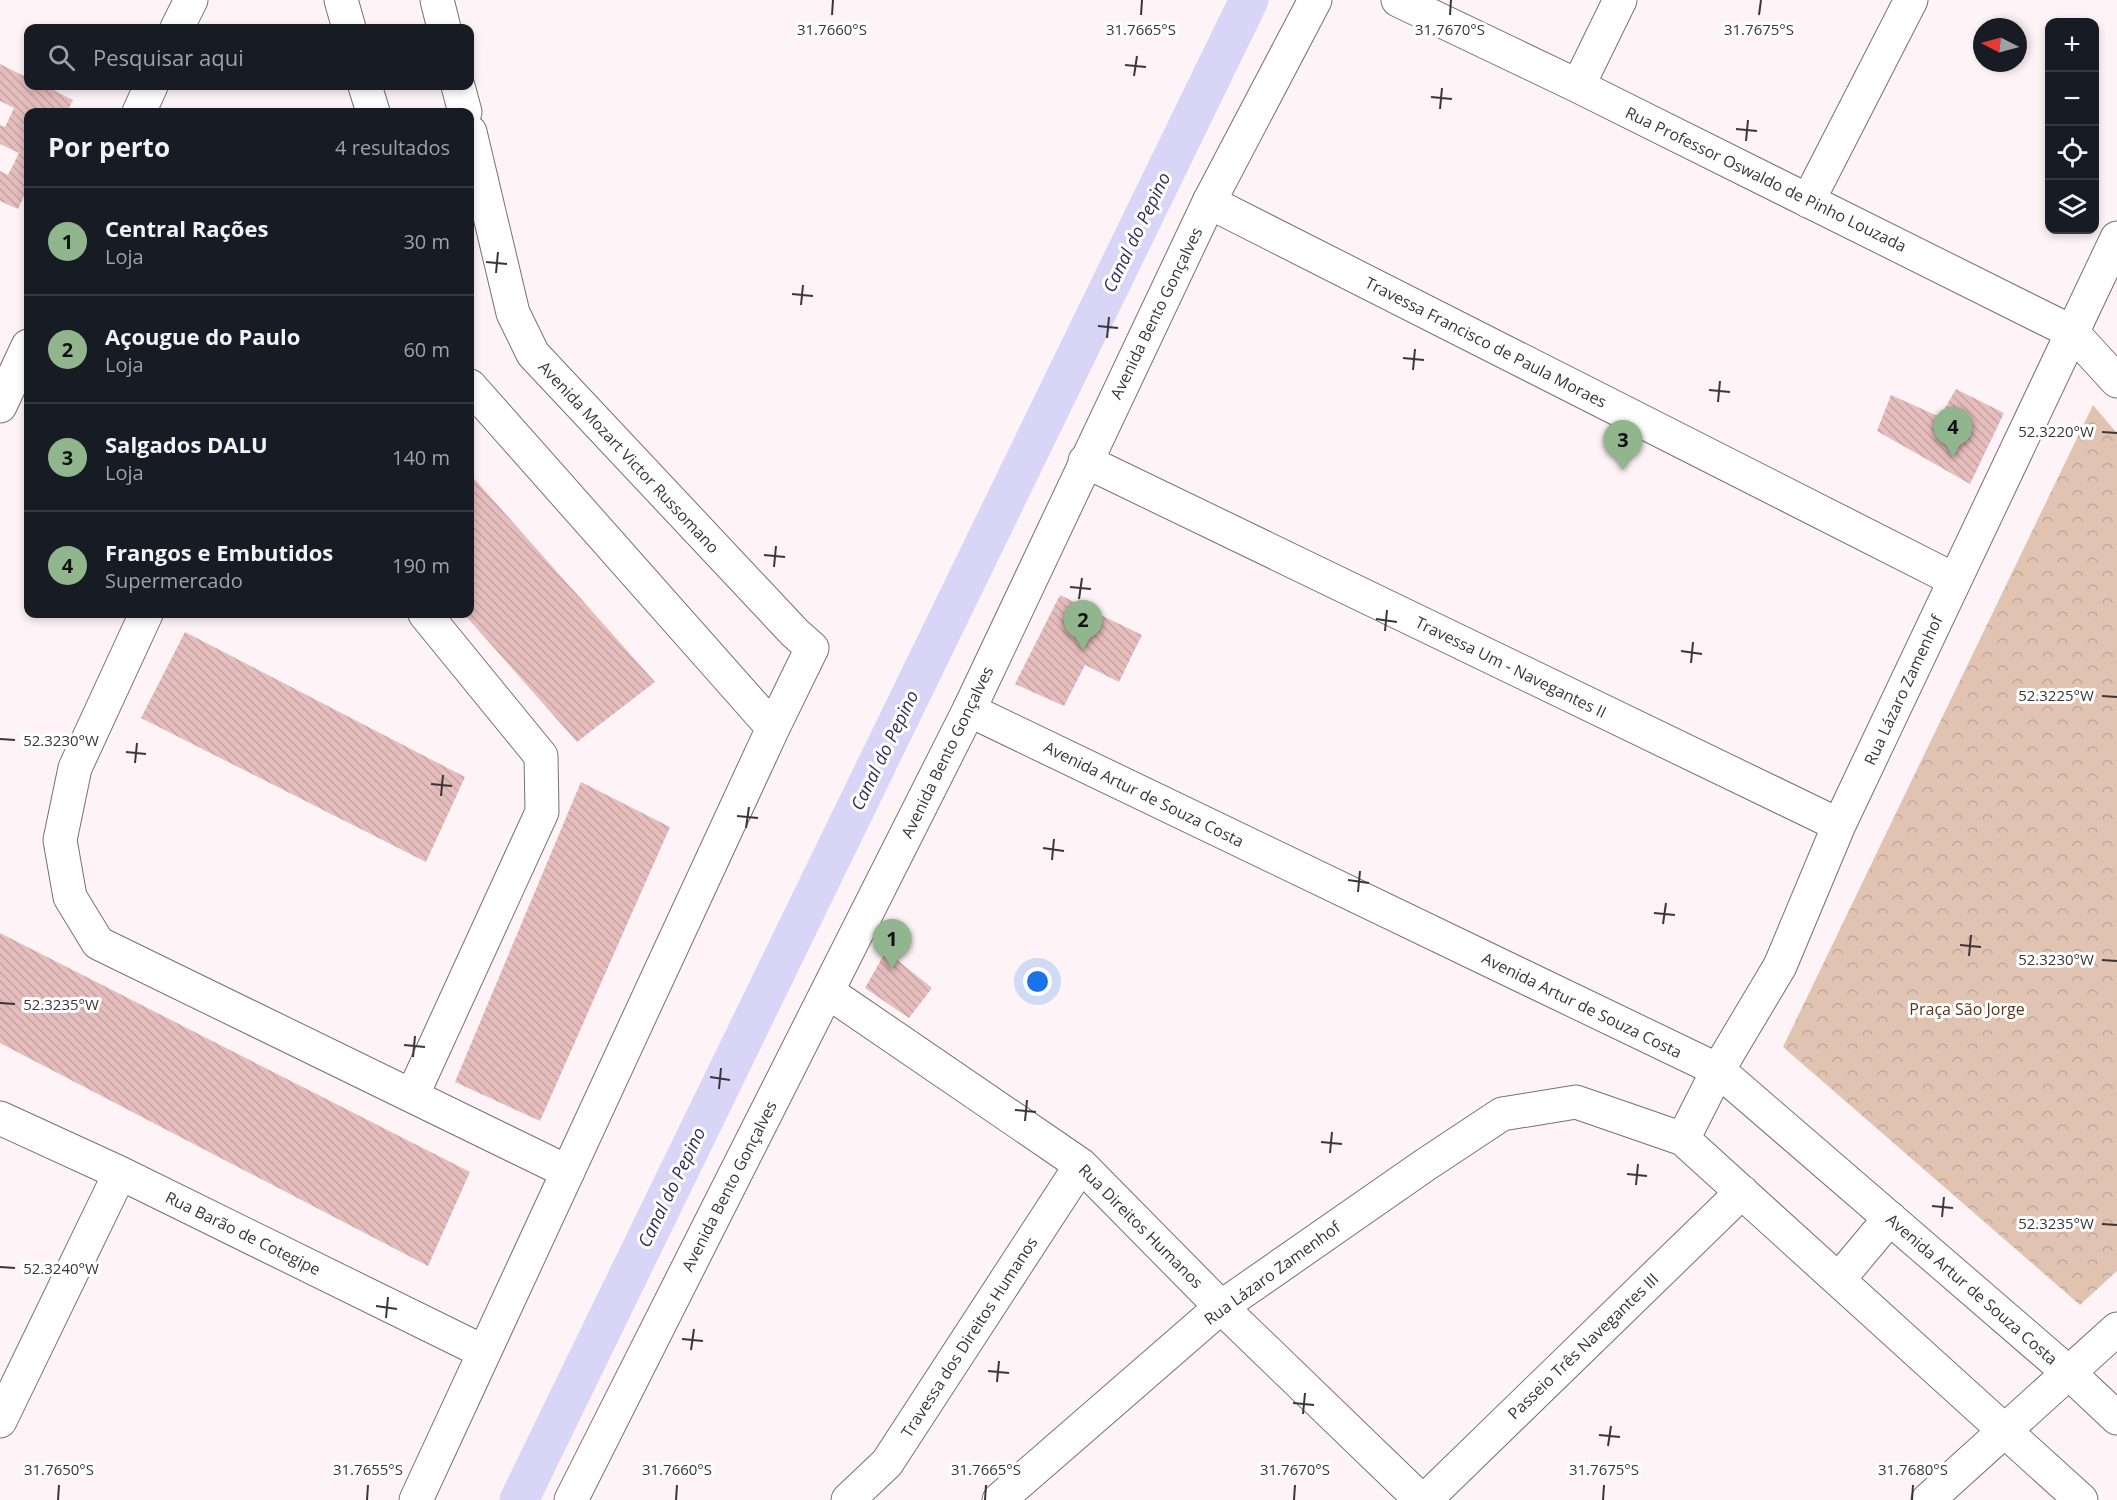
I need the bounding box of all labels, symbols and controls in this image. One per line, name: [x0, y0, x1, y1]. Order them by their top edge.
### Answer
north arrow: [1973, 18, 2027, 72]
map controls: [2045, 18, 2099, 234]
button: +: [2045, 18, 2099, 72]
text: 31.7660°S: [797, 19, 867, 39]
text: 31.7665°S: [1106, 19, 1176, 39]
text: 31.7670°S: [1415, 19, 1485, 39]
text: 31.7675°S: [1724, 19, 1794, 39]
search box: [24, 24, 474, 90]
icon: search: [45, 41, 78, 74]
text: Pesquisar aqui: [93, 42, 244, 72]
button: −: [2045, 72, 2099, 126]
street label: Rua Professor Oswaldo de Pinho Louzada: [1622, 101, 1910, 257]
button: locate: [2045, 126, 2099, 180]
text: Por perto: [48, 129, 170, 165]
text: 4 resultados: [335, 134, 450, 161]
water label: Canal do Pepino: [1097, 168, 1175, 296]
button: layers: [2045, 180, 2099, 234]
text: Central Rações: [105, 213, 268, 243]
street label: Avenida Bento Gonçalves: [1105, 223, 1207, 403]
text: 1: [62, 228, 73, 255]
text: 30 m: [403, 228, 450, 255]
text: Loja: [105, 243, 144, 270]
street label: Travessa Francisco de Paula Moraes: [1362, 271, 1610, 413]
text: Açougue do Paulo: [105, 321, 300, 351]
text: 2: [62, 336, 73, 363]
text: 60 m: [403, 336, 450, 363]
text: Loja: [105, 351, 144, 378]
street label: Avenida Mozart Victor Russomano: [534, 356, 724, 558]
pin: 4: [1934, 408, 1972, 457]
pin: 3: [1604, 420, 1642, 470]
text: 52.3220°W: [2018, 421, 2094, 441]
text: Salgados DALU: [105, 429, 268, 459]
text: 3: [62, 444, 73, 471]
text: 140 m: [392, 444, 450, 471]
text: Loja: [105, 459, 144, 486]
text: Frangos e Embutidos: [105, 537, 333, 567]
text: 4: [62, 552, 73, 579]
text: 190 m: [392, 552, 450, 579]
text: Supermercado: [105, 567, 243, 594]
pin: 2: [1064, 600, 1102, 650]
street label: Rua Lázaro Zamenhof: [1859, 610, 1948, 769]
street label: Travessa Um - Navegantes II: [1412, 611, 1610, 723]
street label: Avenida Bento Gonçalves: [896, 662, 998, 842]
text: 52.3225°W: [2018, 685, 2094, 705]
water label: Canal do Pepino: [845, 686, 923, 814]
text: 52.3230°W: [23, 730, 99, 750]
street label: Avenida Artur de Souza Costa: [1040, 736, 1248, 852]
pin: 1: [872, 920, 912, 969]
street label: Avenida Artur de Souza Costa: [1478, 947, 1686, 1063]
text: 52.3230°W: [2018, 949, 2094, 969]
your location: [1023, 967, 1052, 996]
text: 52.3235°W: [23, 994, 99, 1014]
park label: Praça São Jorge: [1909, 998, 2025, 1020]
street label: Avenida Bento Gonçalves: [676, 1097, 782, 1275]
water label: Canal do Pepino: [632, 1123, 710, 1251]
street label: Rua Direitos Humanos: [1074, 1159, 1208, 1293]
street label: Rua Barão de Cotegipe: [162, 1186, 324, 1280]
street label: Avenida Artur de Souza Costa: [1882, 1208, 2062, 1370]
text: 52.3235°W: [2018, 1213, 2094, 1233]
street label: Rua Lázaro Zamenhof: [1200, 1215, 1346, 1330]
street label: Travessa dos Direitos Humanos: [896, 1232, 1042, 1442]
text: 52.3240°W: [23, 1258, 99, 1278]
street label: Passeio Três Navegantes III: [1503, 1268, 1663, 1424]
text: 31.7650°S: [24, 1459, 94, 1479]
text: 31.7655°S: [333, 1459, 403, 1479]
text: 31.7660°S: [642, 1459, 712, 1479]
text: 31.7665°S: [951, 1459, 1021, 1479]
text: 31.7670°S: [1260, 1459, 1330, 1479]
text: 31.7675°S: [1569, 1459, 1639, 1479]
text: 31.7680°S: [1878, 1459, 1948, 1479]

